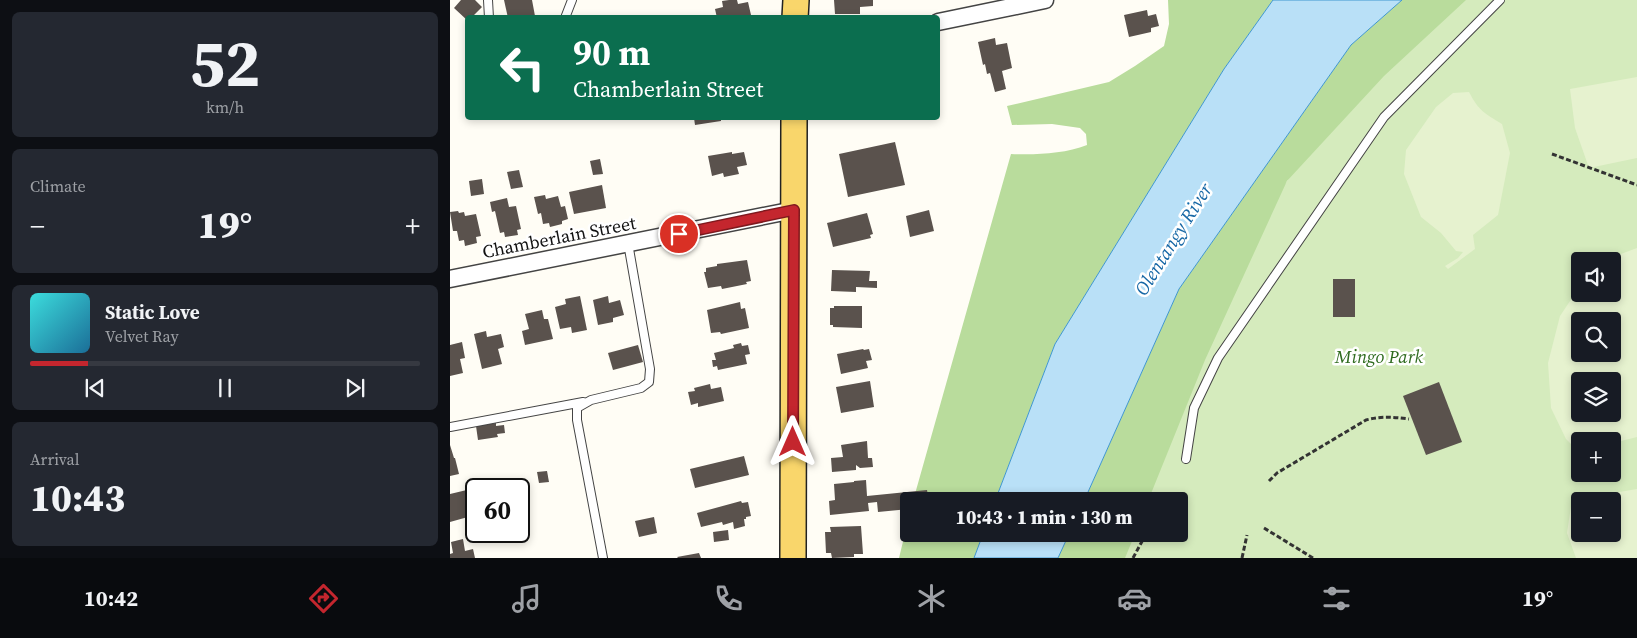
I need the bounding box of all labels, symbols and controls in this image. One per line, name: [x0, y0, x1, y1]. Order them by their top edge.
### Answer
text: 52: [190, 19, 260, 108]
text: 90 m: [573, 29, 650, 77]
icon: left: [490, 35, 555, 100]
text: Chamberlain Street: [573, 74, 763, 104]
text: km/h: [206, 96, 244, 118]
text: Climate: [30, 175, 86, 197]
water label: Olentangy River: [1128, 177, 1219, 300]
text: 19°: [198, 199, 252, 251]
text: −: [30, 207, 45, 245]
text: +: [405, 207, 420, 245]
street label: Chamberlain Street: [480, 210, 638, 264]
pin: [658, 213, 700, 255]
icon: arrive: [665, 220, 693, 248]
map controls: [1571, 252, 1621, 542]
button: sound: [1571, 252, 1621, 302]
text: Static Love: [105, 299, 200, 325]
button: search: [1571, 312, 1621, 362]
text: Velvet Ray: [105, 325, 179, 347]
park label: Mingo Park: [1334, 344, 1424, 369]
button: layers: [1571, 372, 1621, 422]
icon: previous: [81, 374, 109, 402]
icon: pause: [211, 374, 239, 402]
icon: next: [341, 374, 369, 402]
position arrow: [766, 415, 818, 467]
button: +: [1571, 432, 1621, 482]
text: Arrival: [30, 448, 79, 470]
text: 10:43: [30, 472, 125, 524]
speed limit sign: 60: [465, 478, 530, 543]
button: −: [1571, 492, 1621, 542]
text: 10:43 · 1 min · 130 m: [955, 504, 1133, 530]
icon: directions: [306, 581, 341, 616]
icon: music: [509, 581, 544, 616]
icon: phone: [711, 581, 746, 616]
icon: climate: [914, 581, 949, 616]
icon: car: [1117, 581, 1152, 616]
icon: filters: [1319, 581, 1354, 616]
text: 10:42: [84, 583, 138, 613]
text: 19°: [1522, 583, 1553, 613]

